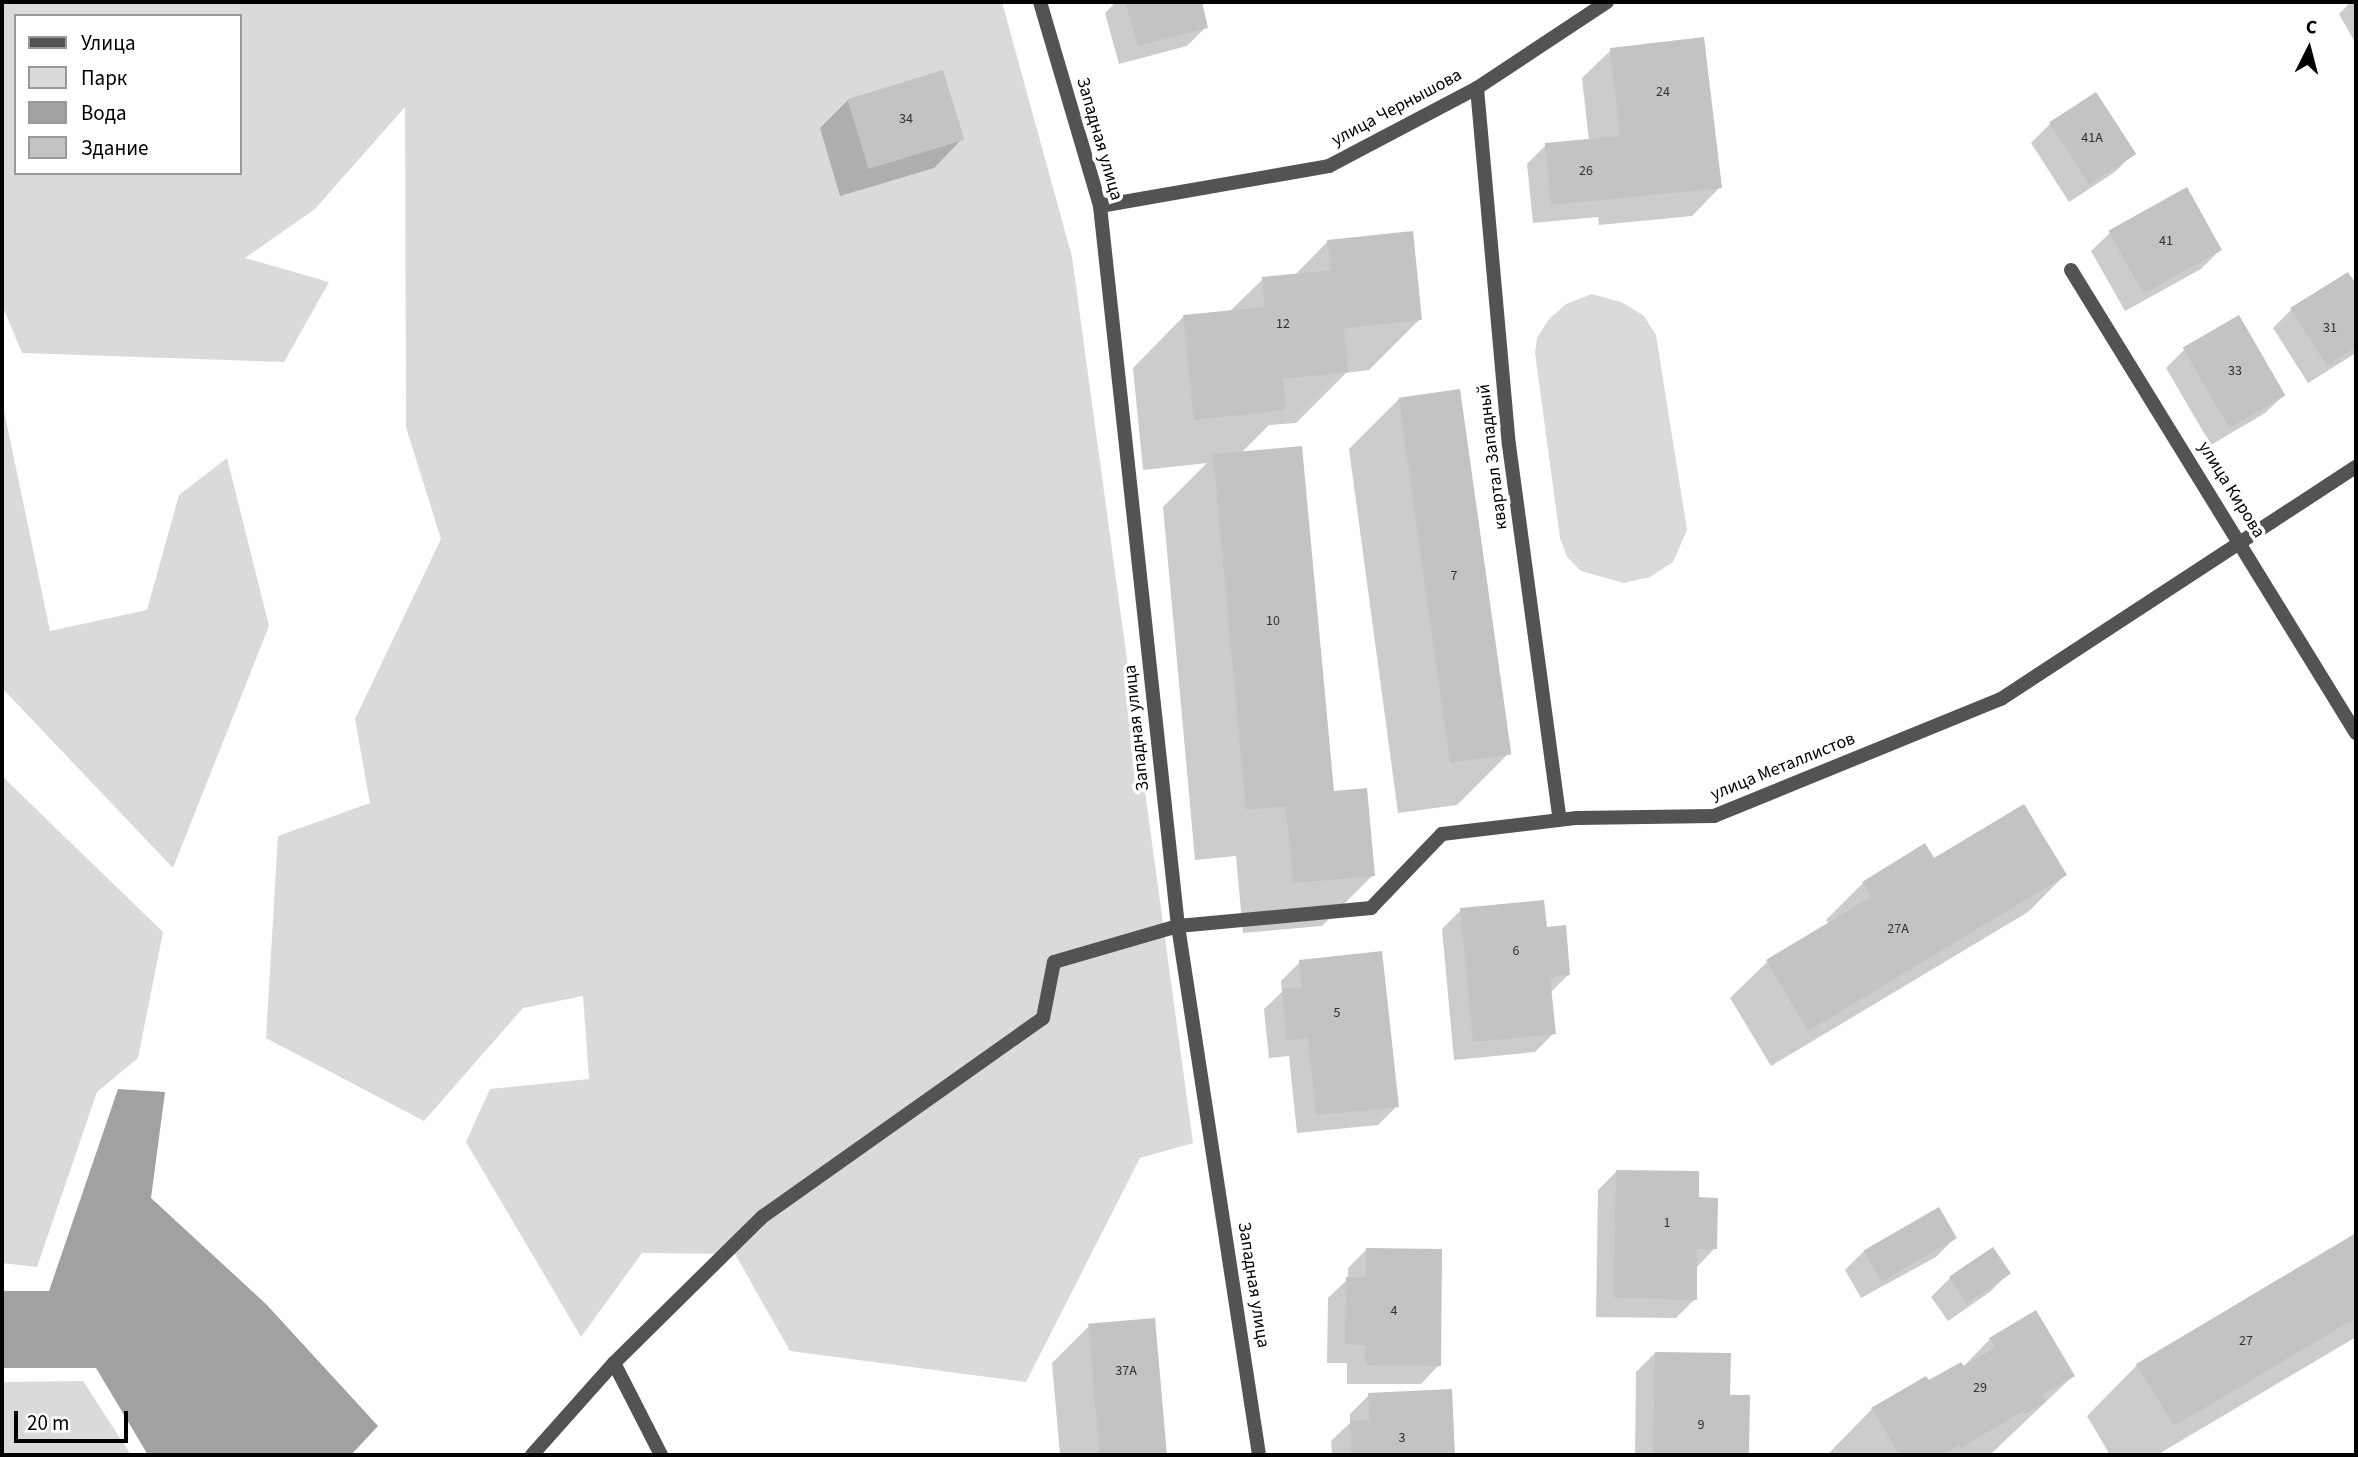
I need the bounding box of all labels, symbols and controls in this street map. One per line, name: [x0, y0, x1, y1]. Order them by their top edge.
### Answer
legend: [14, 14, 242, 175]
north arrow: [2274, 14, 2344, 84]
text: С: [2304, 14, 2318, 42]
text: Улица: [81, 28, 136, 58]
text: Парк: [81, 63, 127, 93]
street label: улица Чернышова: [1328, 65, 1466, 151]
street label: Западная улица: [1071, 75, 1127, 203]
house number: 24: [1656, 84, 1670, 100]
text: Вода: [81, 98, 127, 128]
house number: 34: [899, 111, 913, 127]
house number: 41А: [2081, 130, 2103, 146]
text: Здание: [81, 133, 149, 163]
house number: 26: [1579, 163, 1593, 179]
house number: 41: [2159, 233, 2173, 249]
house number: 12: [1276, 316, 1290, 332]
house number: 31: [2323, 320, 2337, 336]
house number: 33: [2228, 363, 2242, 379]
street label: квартал Западный: [1473, 383, 1513, 531]
street label: улица Кирова: [2193, 438, 2269, 542]
house number: 7: [1451, 568, 1457, 584]
house number: 10: [1266, 613, 1280, 629]
street label: Западная улица: [1120, 664, 1154, 792]
street label: улица Металлистов: [1708, 728, 1858, 806]
house number: 27А: [1887, 921, 1909, 937]
house number: 6: [1513, 943, 1519, 959]
house number: 5: [1334, 1005, 1340, 1021]
house number: 1: [1664, 1215, 1670, 1231]
street label: Западная улица: [1232, 1221, 1274, 1349]
house number: 4: [1391, 1303, 1397, 1319]
house number: 27: [2239, 1333, 2253, 1349]
house number: 37А: [1115, 1363, 1137, 1379]
house number: 29: [1973, 1380, 1987, 1396]
scale bar: [18, 1398, 131, 1442]
text: 20 m: [27, 1408, 69, 1438]
house number: 9: [1698, 1417, 1704, 1433]
house number: 3: [1399, 1430, 1405, 1446]

